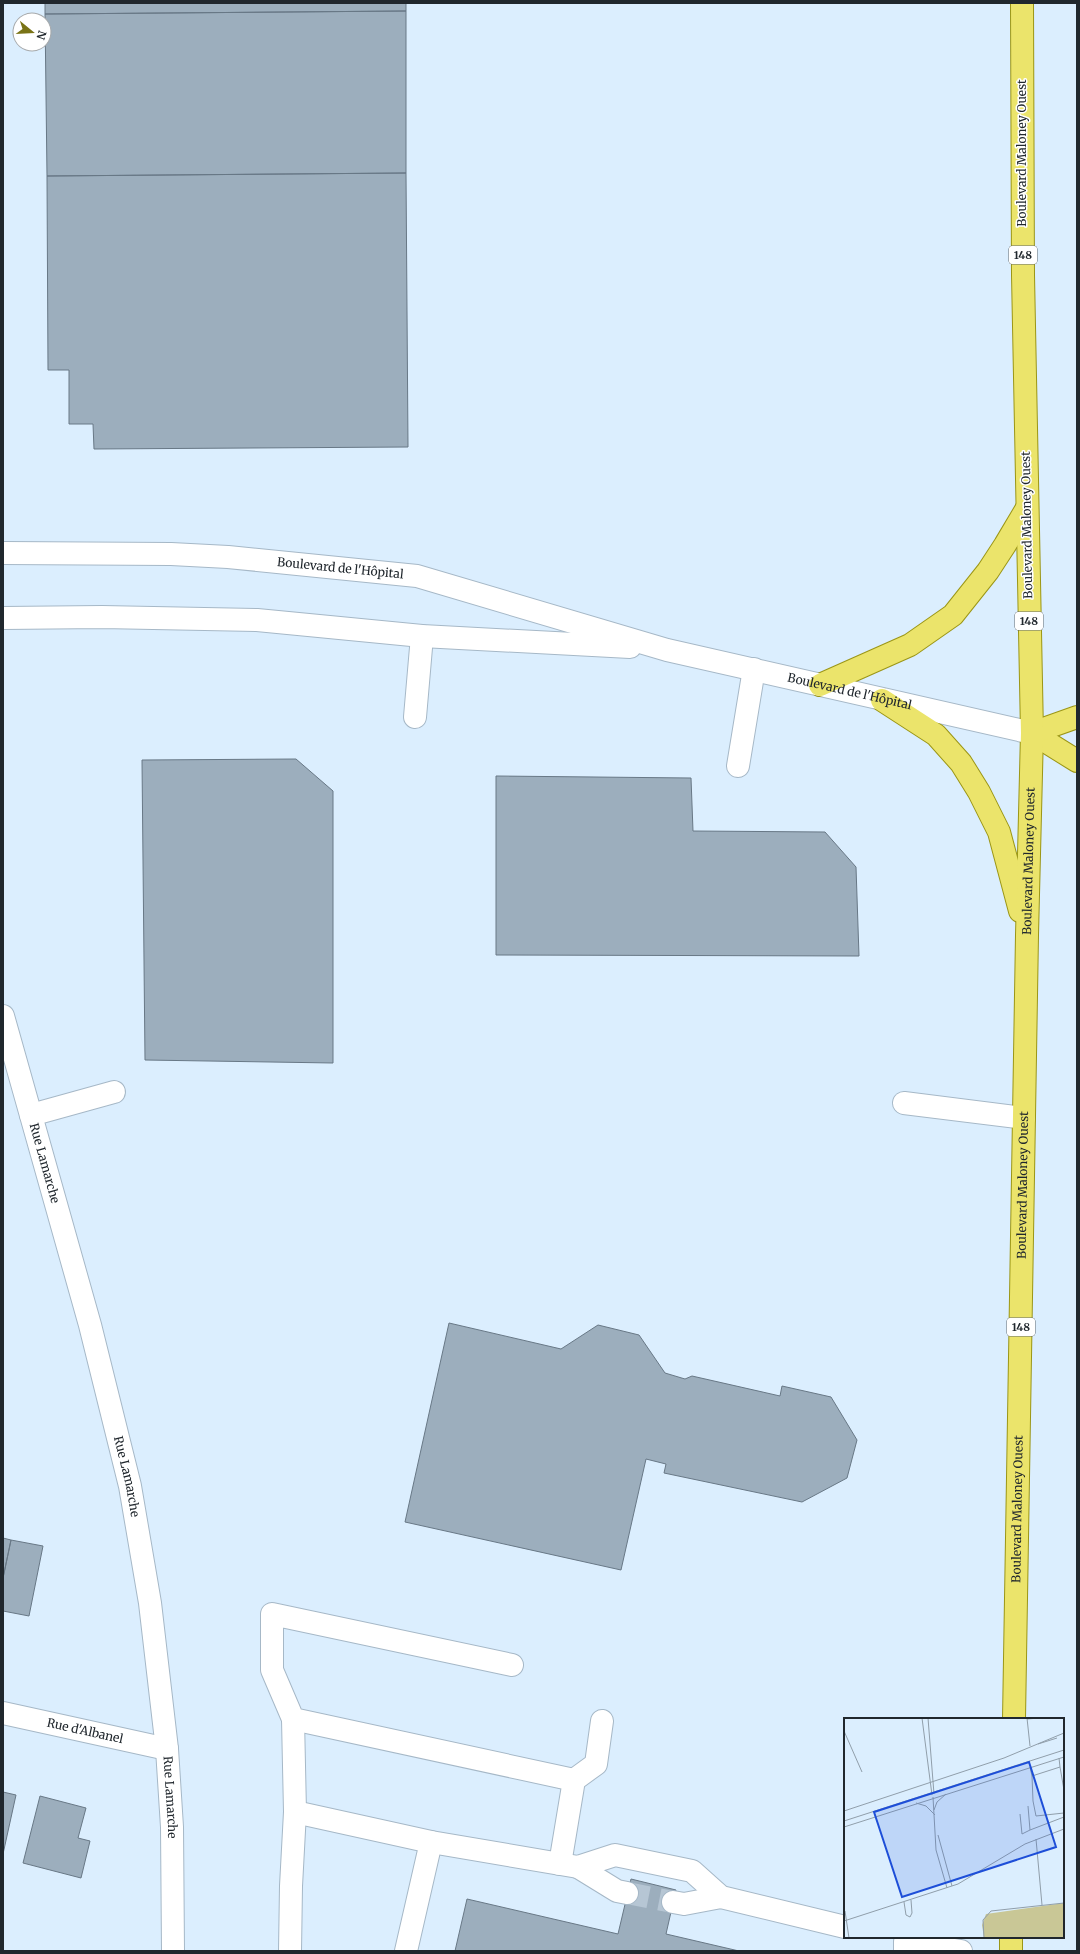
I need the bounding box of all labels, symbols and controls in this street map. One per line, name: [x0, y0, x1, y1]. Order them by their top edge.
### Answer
north arrow: [12, 12, 52, 52]
text: N: [33, 29, 50, 42]
street label: Boulevard Maloney Ouest: [1014, 79, 1029, 227]
road number: 148: [1009, 246, 1037, 264]
street label: Boulevard Maloney Ouest: [1018, 451, 1035, 599]
street label: Boulevard de l'Hôpital: [276, 554, 405, 582]
road number: 148: [1015, 612, 1043, 630]
street label: Boulevard de l'Hôpital: [786, 670, 914, 712]
street label: Boulevard Maloney Ouest: [1019, 787, 1038, 935]
street label: Boulevard Maloney Ouest: [1014, 1111, 1031, 1259]
street label: Rue Lamarche: [27, 1121, 63, 1205]
road number: 148: [1007, 1318, 1035, 1336]
street label: Rue Lamarche: [111, 1434, 143, 1518]
street label: Boulevard Maloney Ouest: [1008, 1435, 1026, 1583]
street label: Rue d'Albanel: [46, 1715, 125, 1746]
inset map: [844, 1718, 1064, 1938]
street label: Rue Lamarche: [160, 1756, 180, 1839]

